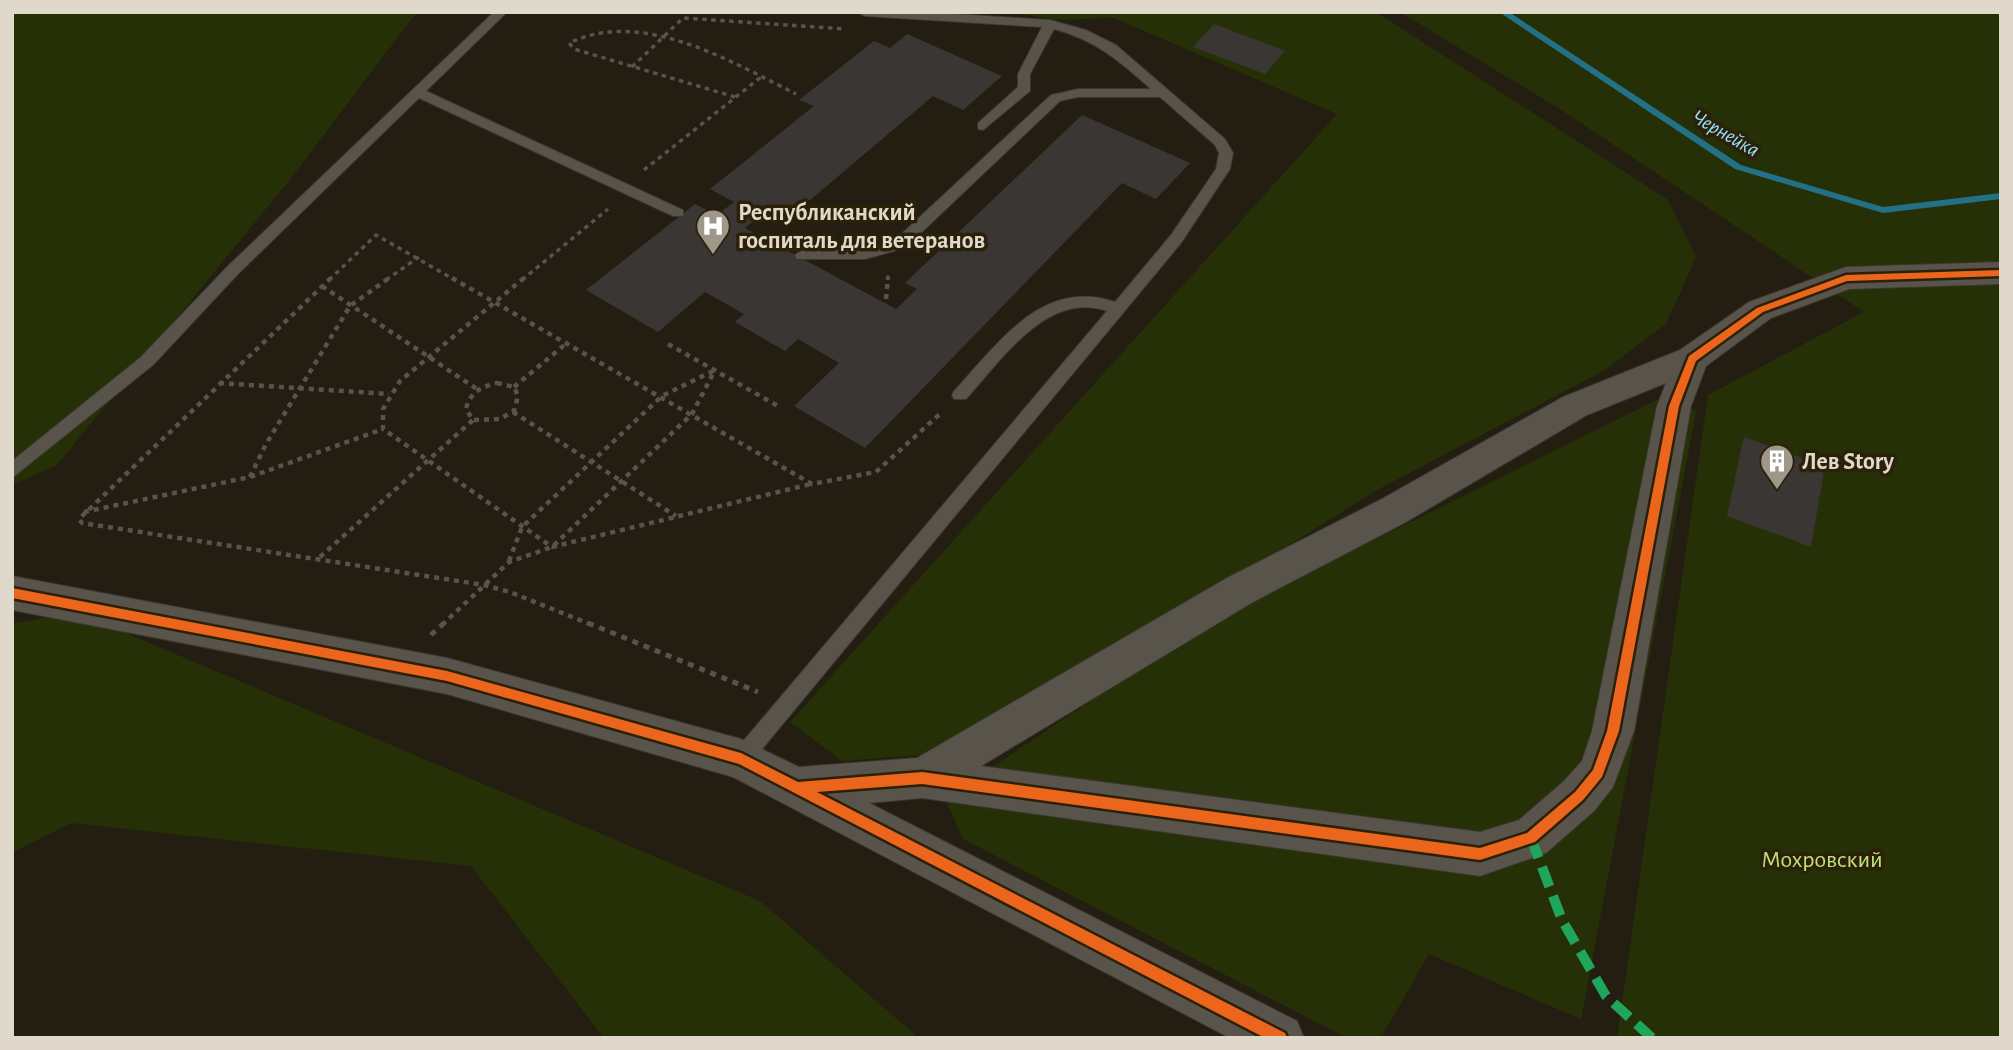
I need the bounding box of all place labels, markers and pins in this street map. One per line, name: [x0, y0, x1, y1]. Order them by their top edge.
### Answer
place label: Республиканский госпиталь для ветеранов: [738, 201, 985, 253]
hospital icon: Республиканский госпиталь для ветеранов: [694, 207, 732, 256]
building icon: Лев Story: [1758, 442, 1796, 491]
place label: Лев Story: [1802, 450, 1894, 474]

